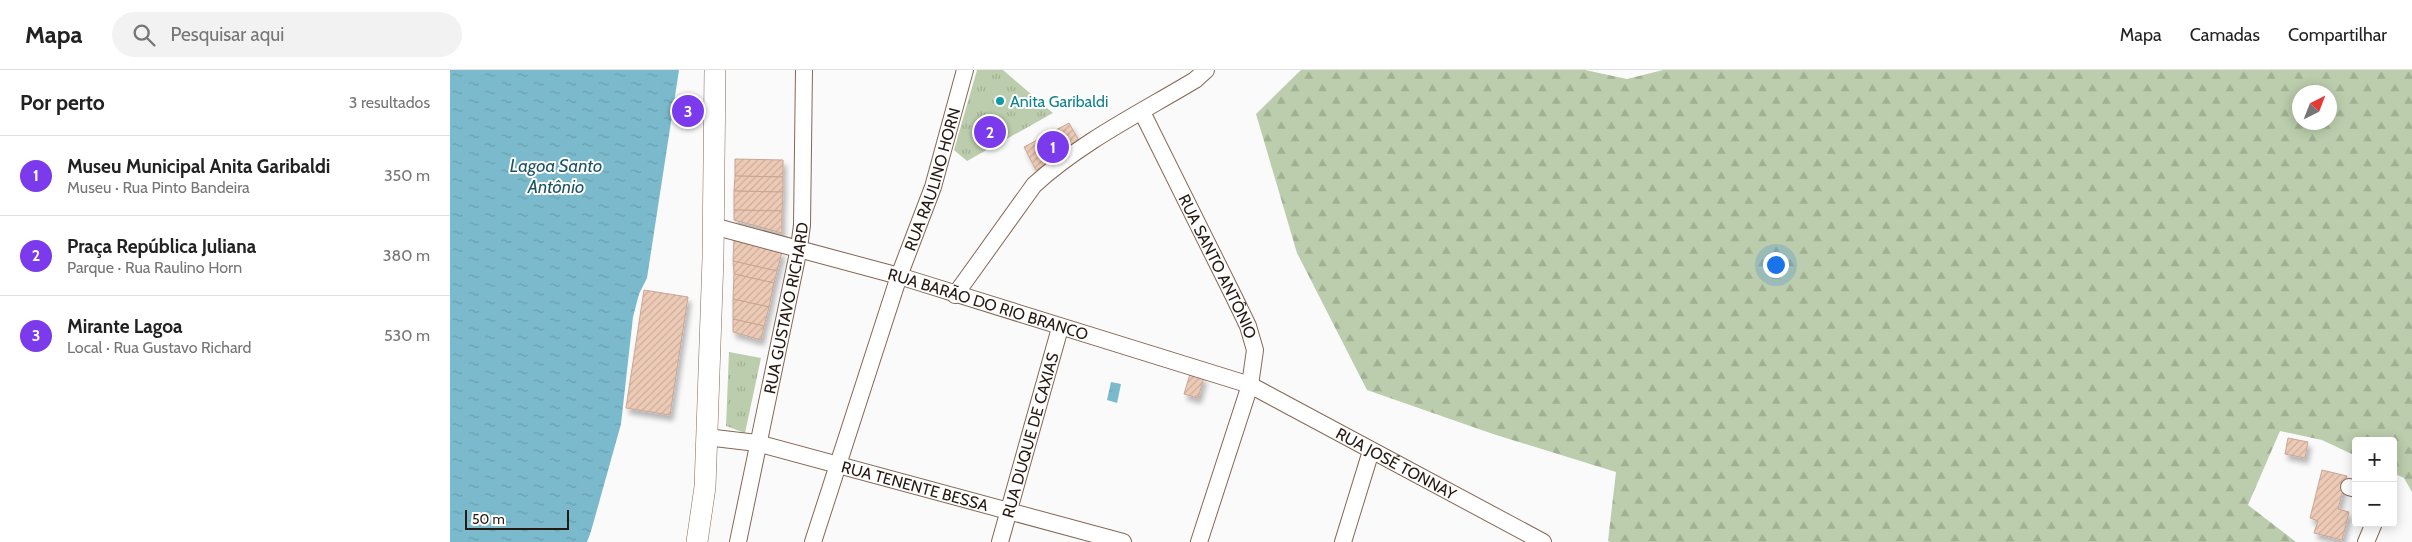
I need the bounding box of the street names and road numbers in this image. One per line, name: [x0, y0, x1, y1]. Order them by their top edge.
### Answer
street label: RUA RAULINO HORN: [901, 106, 964, 254]
street label: RUA SANTO ANTÔNIO: [1174, 191, 1260, 341]
street label: RUA GUSTAVO RICHARD: [760, 221, 812, 395]
street label: RUA BARÃO DO RIO BRANCO: [886, 264, 1091, 344]
street label: RUA DUQUE DE CAXIAS: [998, 350, 1063, 520]
street label: RUA JOSÉ TONNAY: [1333, 424, 1460, 504]
street label: RUA TENENTE BESSA: [839, 457, 990, 515]

